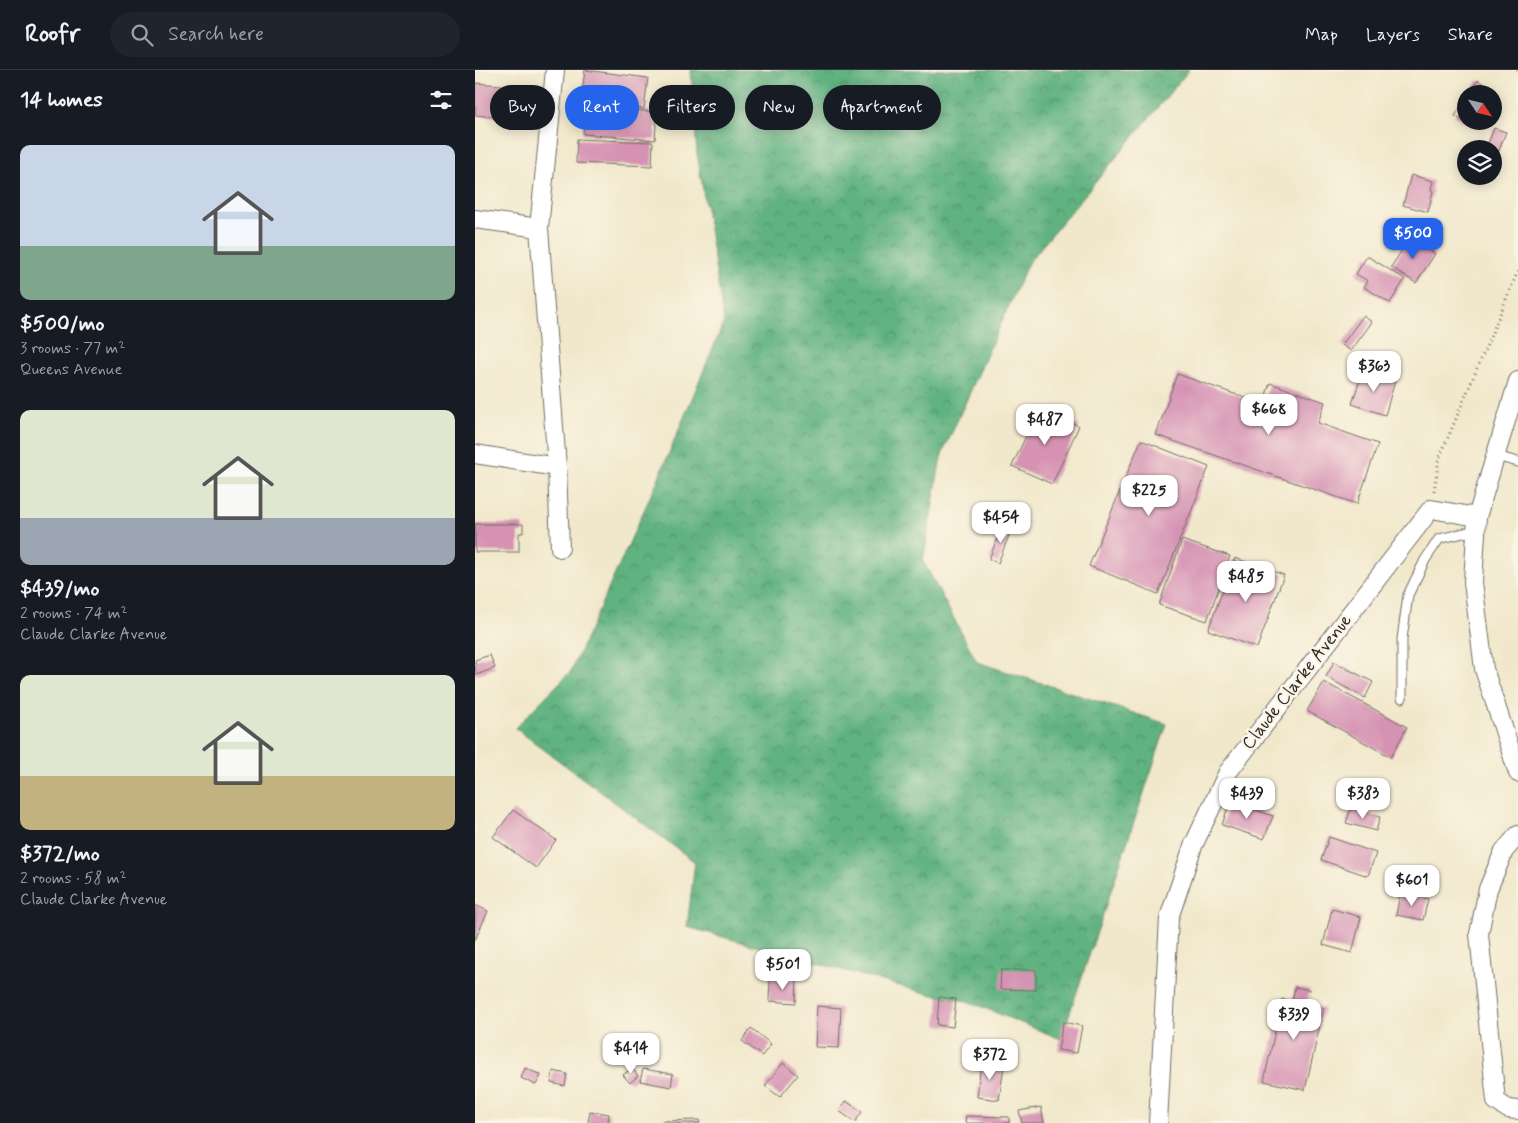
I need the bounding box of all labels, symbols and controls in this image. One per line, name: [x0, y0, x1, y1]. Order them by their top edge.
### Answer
search box: [110, 12, 460, 57]
text: Roofr: [25, 19, 80, 50]
icon: search: [128, 21, 156, 49]
text: Search here: [168, 22, 264, 47]
text: Map: [1305, 23, 1338, 47]
text: Layers: [1366, 23, 1420, 47]
text: Share: [1448, 23, 1493, 47]
chip: Buy: [490, 85, 555, 130]
chip: Rent: [565, 85, 639, 130]
chip: Filters: [649, 85, 735, 130]
chip: New: [745, 85, 813, 130]
chip: Apartment: [823, 85, 941, 130]
north arrow: [1457, 85, 1503, 130]
map controls: [1457, 85, 1502, 185]
text: 14 homes: [20, 86, 103, 114]
icon: filters: [427, 86, 455, 114]
button: layers: [1457, 140, 1502, 185]
icon: home: [193, 178, 283, 268]
pin: $500: [1383, 218, 1443, 260]
text: $500: [1394, 223, 1432, 244]
text: $500/mo: [20, 310, 104, 338]
text: 3 rooms · 77 m²: [20, 338, 125, 359]
pin: $363: [1344, 350, 1404, 393]
text: $363: [1358, 356, 1390, 377]
text: Queens Avenue: [20, 359, 122, 380]
pin: $668: [1239, 394, 1299, 436]
text: $668: [1251, 399, 1287, 420]
pin: $487: [1015, 404, 1075, 446]
text: $487: [1027, 409, 1063, 430]
icon: home: [193, 443, 283, 533]
pin: $225: [1119, 474, 1179, 517]
text: $225: [1132, 480, 1166, 501]
pin: $454: [971, 502, 1031, 544]
text: $454: [983, 507, 1019, 528]
pin: $485: [1216, 560, 1276, 603]
text: $485: [1228, 566, 1264, 587]
text: $439/mo: [20, 575, 99, 603]
text: 2 rooms · 74 m²: [20, 603, 128, 624]
street label: Claude Clarke Avenue: [1237, 609, 1357, 755]
text: Claude Clarke Avenue: [20, 624, 167, 645]
icon: home: [193, 708, 283, 798]
pin: $439: [1217, 778, 1277, 820]
pin: $383: [1333, 778, 1393, 820]
text: $439: [1230, 783, 1264, 804]
text: $383: [1347, 783, 1379, 804]
text: $372/mo: [20, 840, 100, 868]
pin: $601: [1382, 864, 1442, 907]
text: 2 rooms · 58 m²: [20, 868, 126, 889]
text: $601: [1396, 870, 1429, 891]
text: Claude Clarke Avenue: [20, 889, 167, 910]
pin: $501: [753, 948, 813, 991]
text: $501: [766, 954, 800, 975]
pin: $339: [1264, 998, 1324, 1041]
text: $339: [1278, 1004, 1310, 1025]
pin: $414: [601, 1032, 661, 1075]
text: $414: [613, 1038, 649, 1059]
pin: $372: [960, 1038, 1020, 1081]
text: $372: [973, 1044, 1007, 1065]

